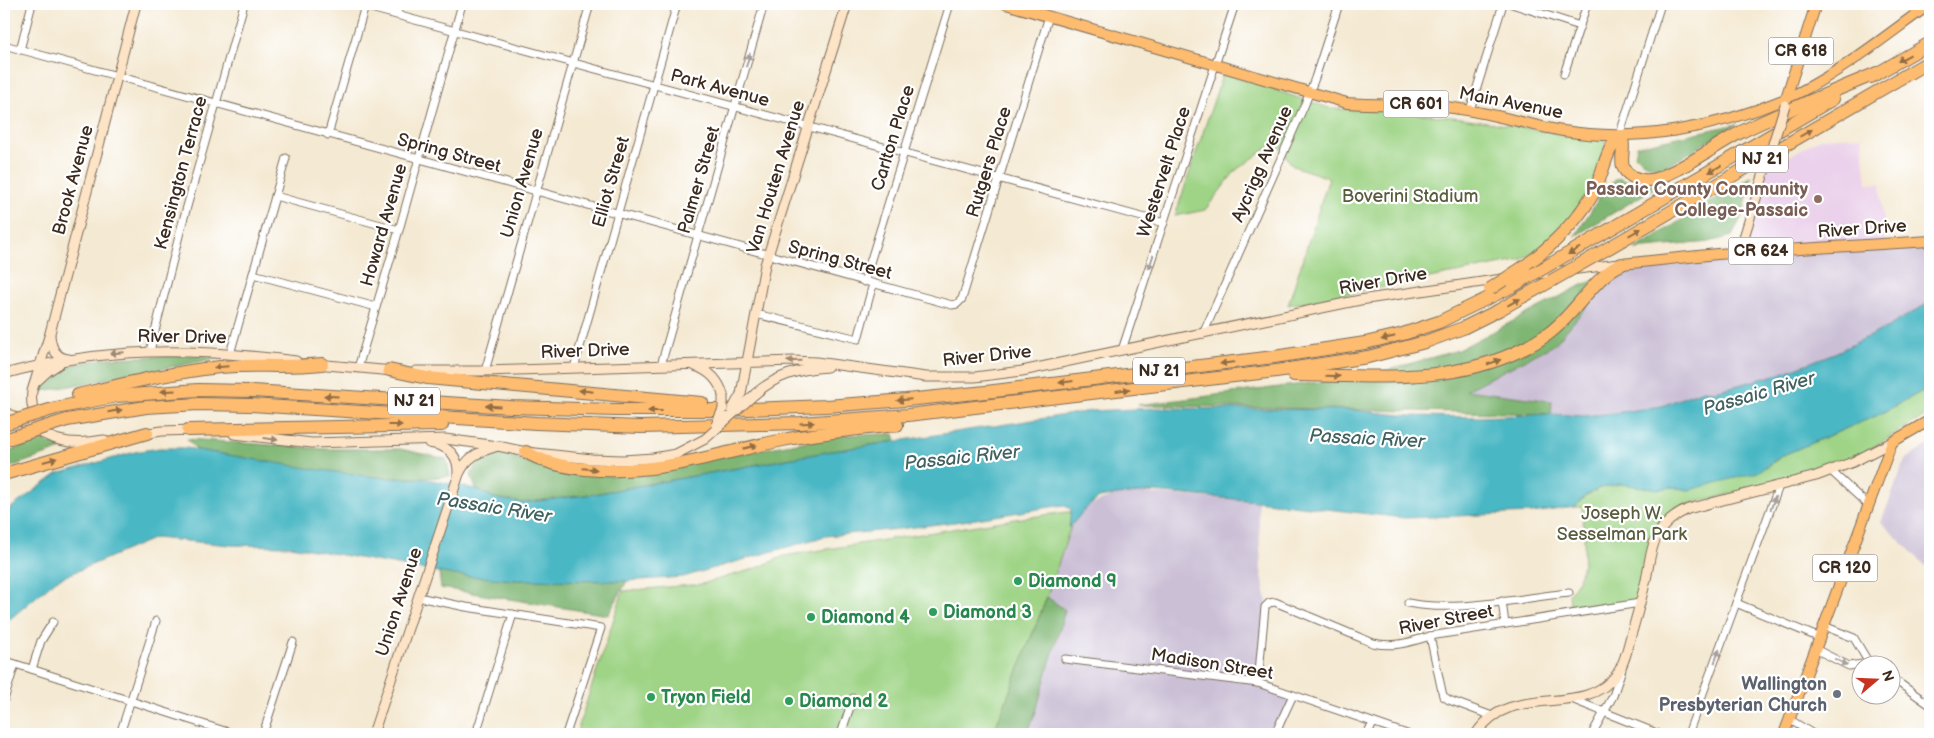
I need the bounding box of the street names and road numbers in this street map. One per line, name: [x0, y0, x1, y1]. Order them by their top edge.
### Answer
road number: CR 618: [1768, 37, 1834, 64]
street label: Park Avenue: [668, 65, 772, 111]
street label: Carlton Place: [867, 82, 919, 193]
street label: Main Avenue: [1457, 83, 1565, 123]
road number: CR 601: [1384, 90, 1448, 118]
street label: Kensington Terrace: [150, 94, 212, 252]
street label: Van Houten Avenue: [743, 97, 809, 256]
street label: Aycrigg Avenue: [1227, 102, 1297, 225]
street label: Rutgers Place: [962, 104, 1016, 220]
street label: Westervelt Place: [1133, 104, 1195, 240]
street label: Brook Avenue: [48, 122, 98, 237]
street label: Palmer Street: [674, 123, 724, 236]
street label: Union Avenue: [496, 125, 548, 240]
street label: Spring Street: [395, 129, 504, 177]
street label: Elliot Street: [588, 134, 634, 230]
road number: NJ 21: [1736, 146, 1788, 172]
street label: Howard Avenue: [356, 161, 412, 289]
street label: River Drive: [1817, 215, 1908, 243]
street label: Spring Street: [786, 236, 895, 284]
road number: CR 624: [1728, 238, 1794, 264]
street label: River Drive: [1337, 263, 1429, 299]
street label: River Drive: [137, 326, 227, 348]
street label: River Drive: [540, 339, 630, 363]
street label: River Drive: [942, 341, 1033, 371]
road number: NJ 21: [1133, 358, 1185, 384]
road number: NJ 21: [388, 388, 440, 414]
street label: Union Avenue: [372, 545, 427, 659]
road number: CR 120: [1812, 554, 1878, 582]
street label: River Street: [1397, 600, 1496, 639]
street label: Madison Street: [1149, 644, 1275, 684]

